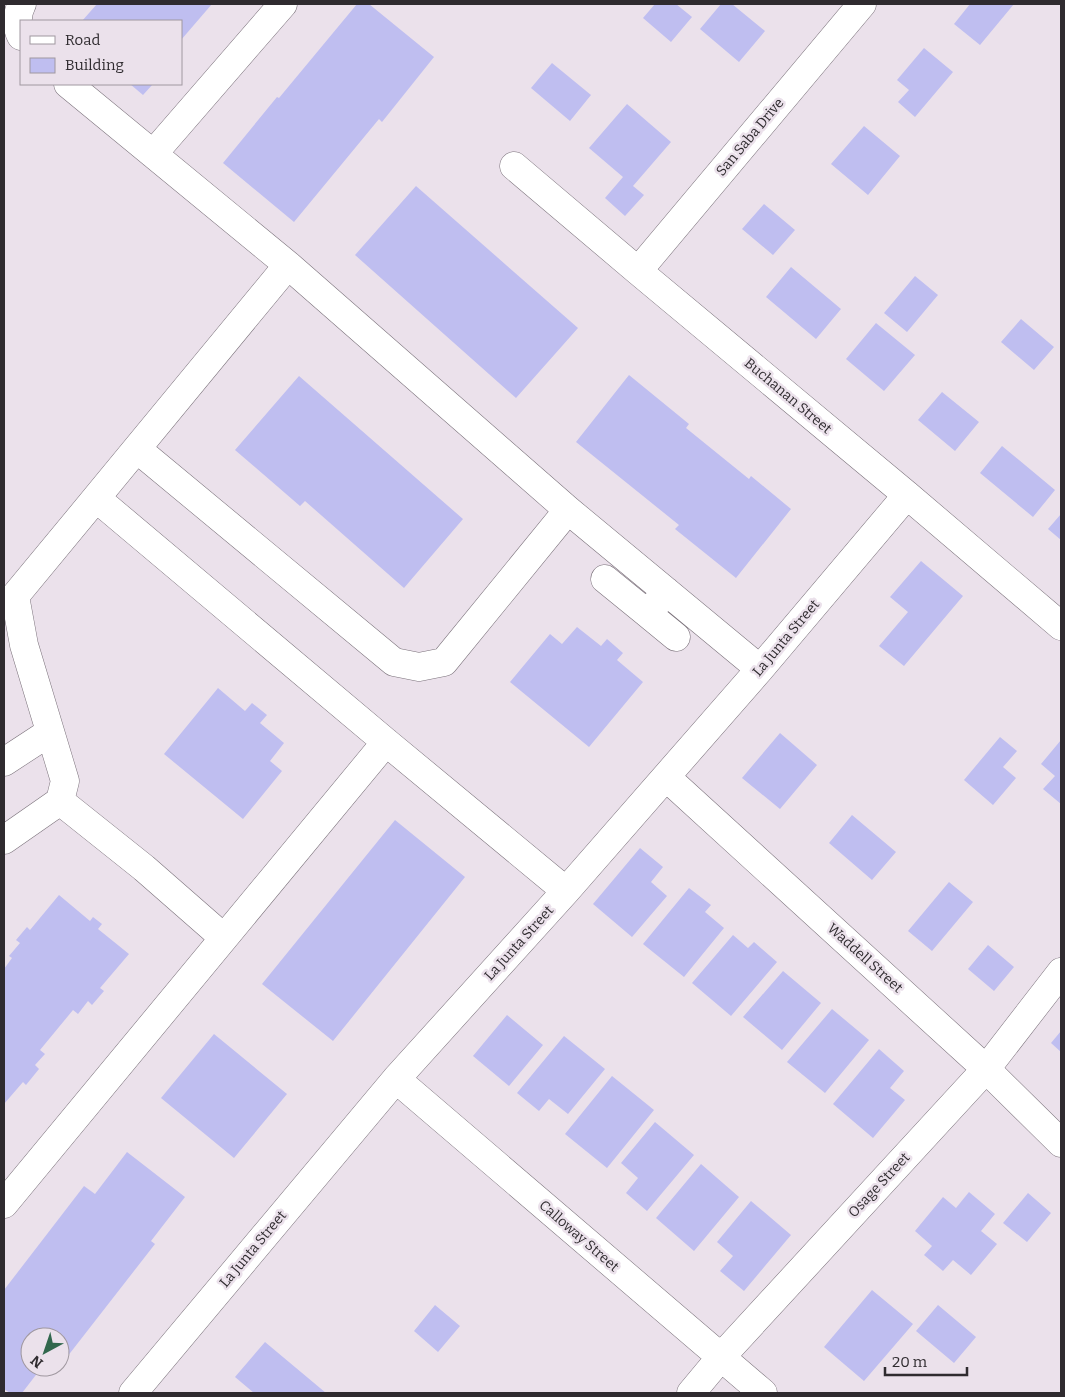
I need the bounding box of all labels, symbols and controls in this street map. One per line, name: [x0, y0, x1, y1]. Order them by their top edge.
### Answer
legend: [20, 20, 182, 85]
text: Road: [65, 31, 100, 49]
text: Building: [65, 56, 124, 74]
street label: San Saba Drive: [713, 95, 787, 179]
street label: Buchanan Street: [741, 355, 835, 437]
street label: La Junta Street: [749, 596, 823, 680]
street label: La Junta Street: [481, 902, 557, 984]
street label: Waddell Street: [824, 920, 906, 996]
street label: Osage Street: [845, 1149, 913, 1221]
street label: Calloway Street: [536, 1197, 622, 1275]
street label: La Junta Street: [216, 1207, 290, 1291]
north arrow: [20, 1327, 70, 1377]
scale bar: [885, 1344, 968, 1376]
text: N: [27, 1351, 47, 1372]
text: 20 m: [892, 1353, 928, 1371]

